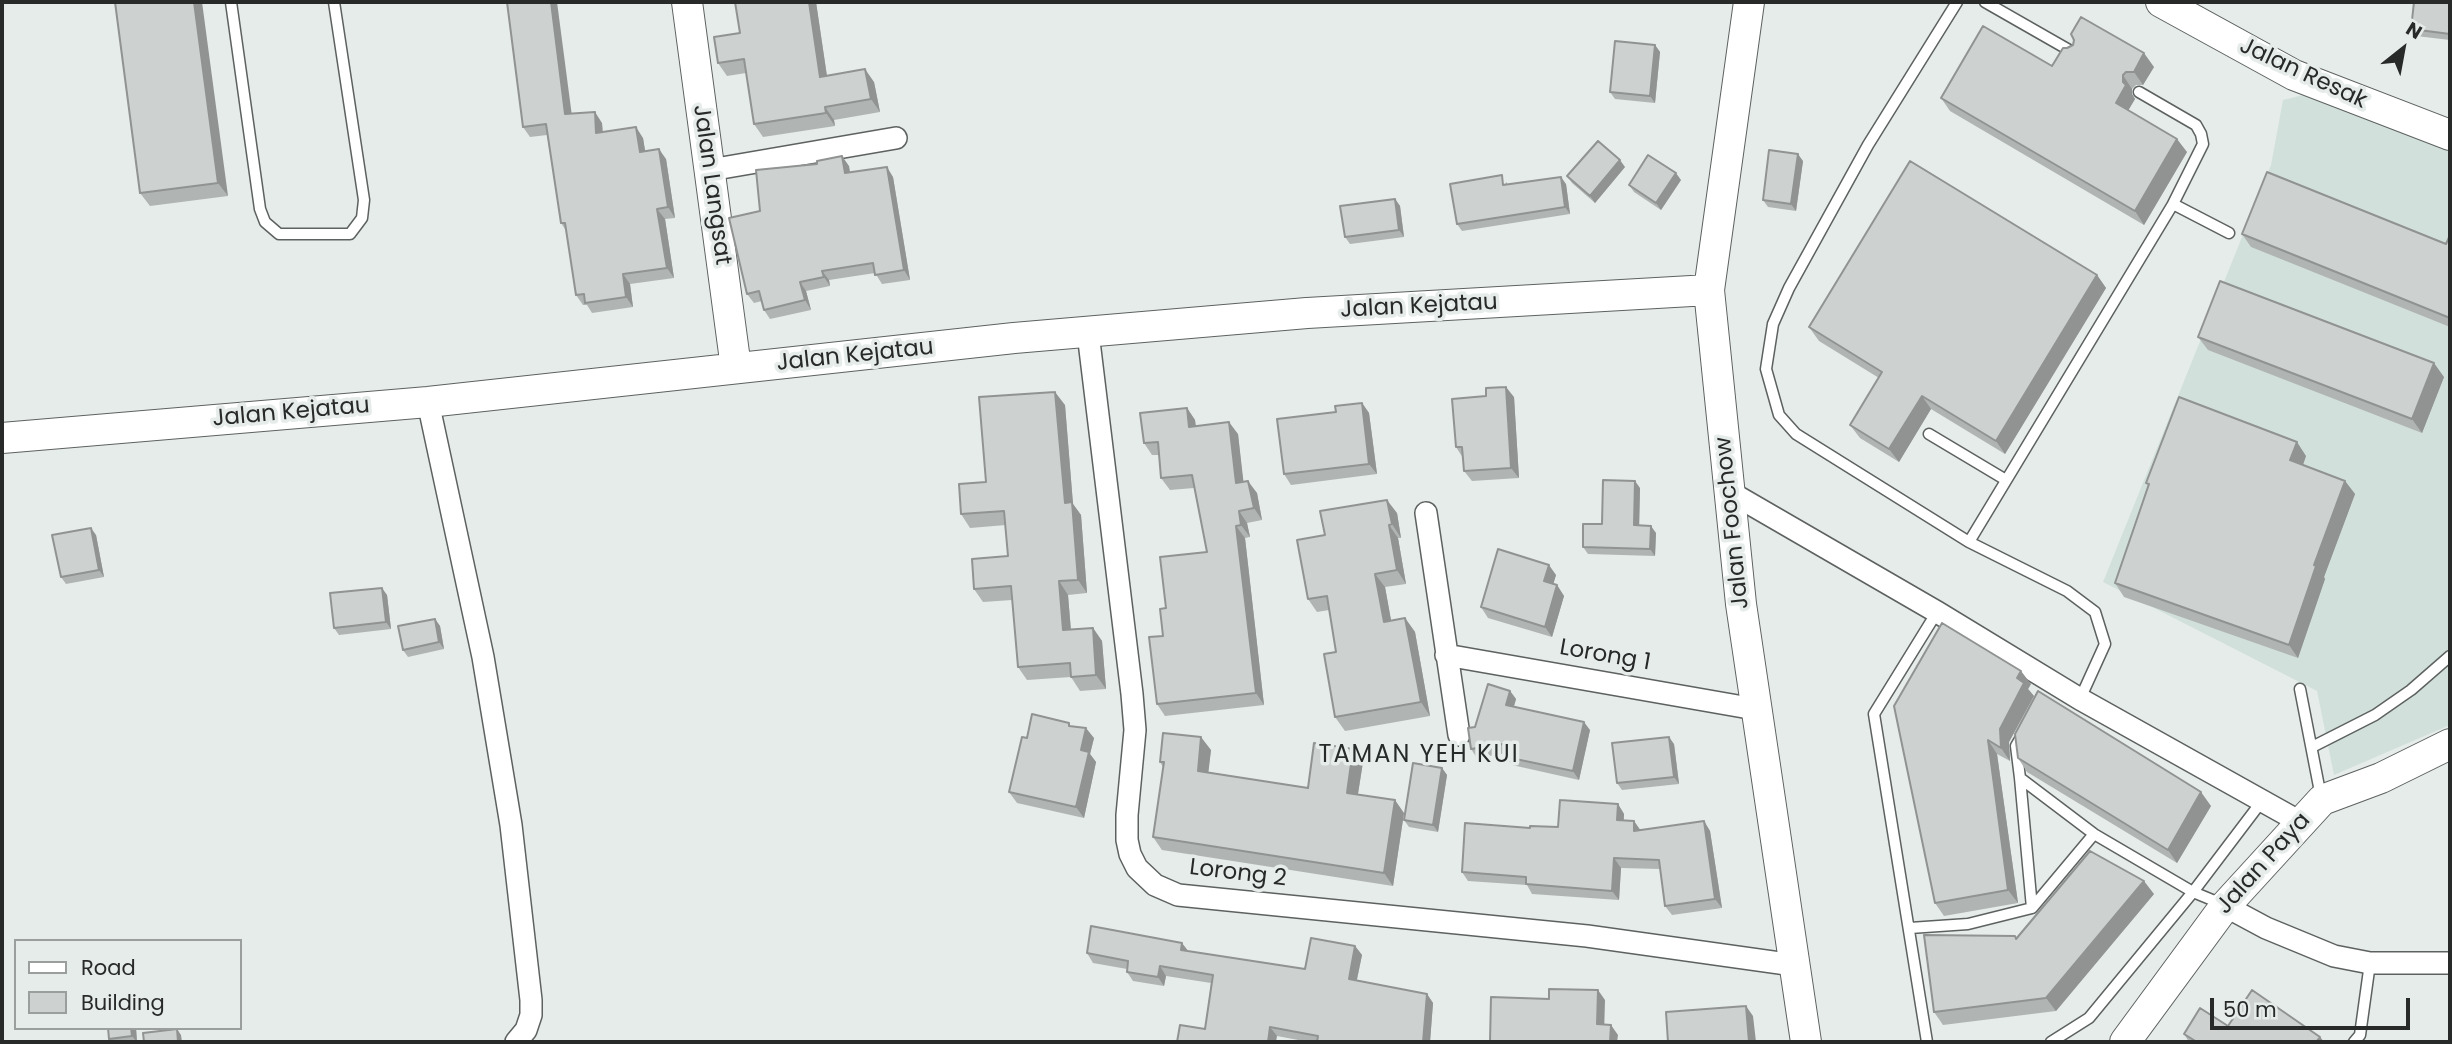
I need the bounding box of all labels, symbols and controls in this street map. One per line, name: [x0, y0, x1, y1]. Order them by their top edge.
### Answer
north arrow: [2368, 14, 2438, 84]
text: N: [2401, 15, 2427, 46]
street label: Jalan Resak: [2235, 32, 2371, 116]
street label: Jalan Langsat: [686, 103, 736, 267]
street label: Jalan Kejatau: [1340, 289, 1498, 325]
street label: Jalan Kejatau: [775, 334, 935, 378]
street label: Jalan Kejatau: [211, 392, 371, 434]
street label: Jalan Foochow: [1710, 435, 1756, 611]
street label: Lorong 1: [1557, 634, 1653, 678]
district label: TAMAN YEH KUI: [1320, 742, 1518, 770]
street label: Jalan Paya: [2211, 808, 2317, 920]
street label: Lorong 2: [1188, 854, 1288, 894]
legend: [14, 939, 242, 1030]
text: Road: [81, 953, 136, 982]
scale bar: [2214, 984, 2414, 1028]
text: Building: [81, 988, 165, 1017]
text: 50 m: [2223, 995, 2277, 1024]

